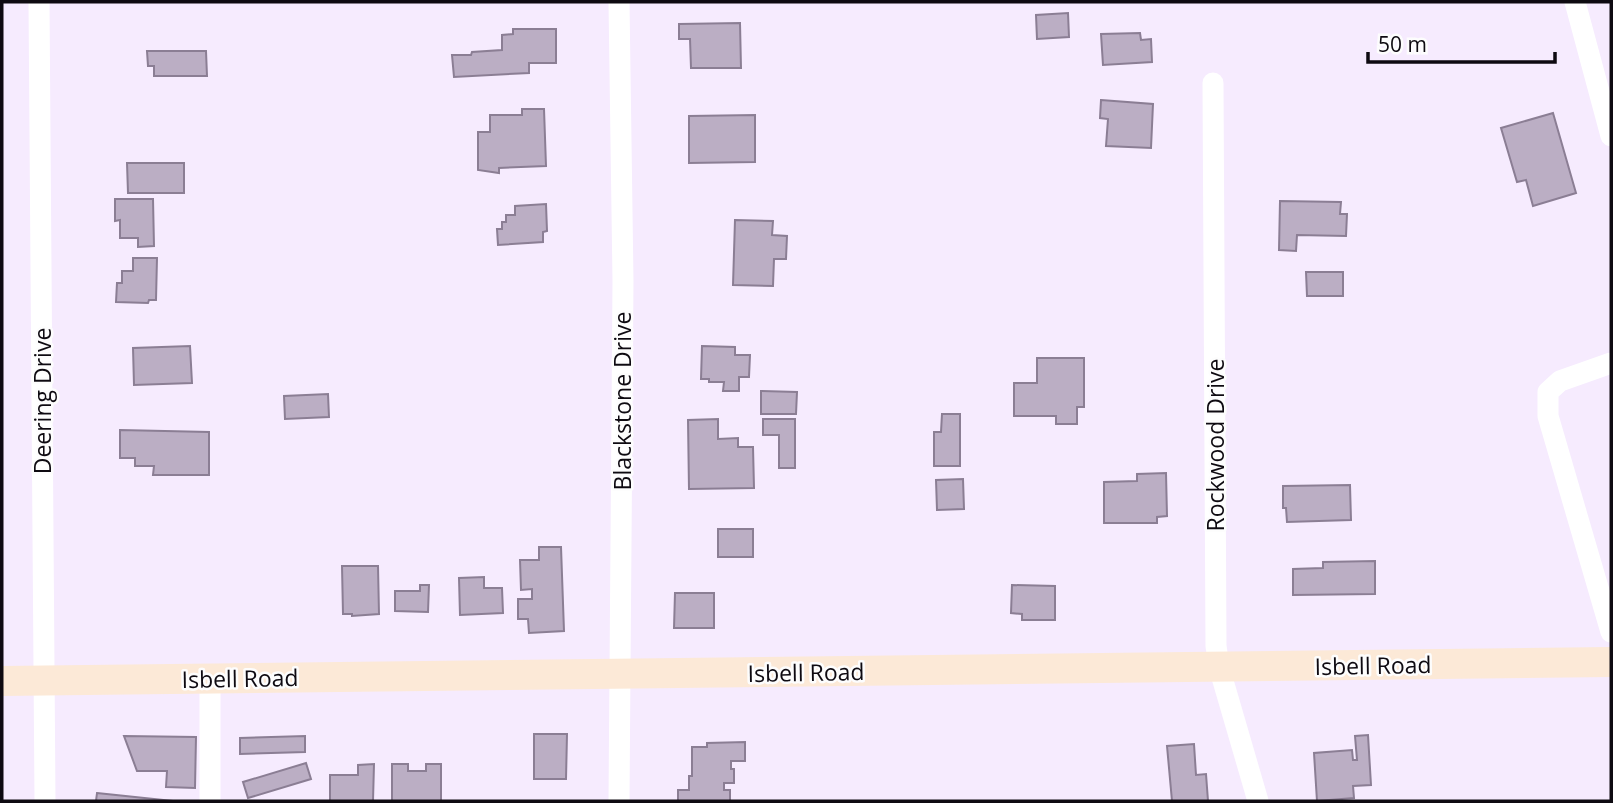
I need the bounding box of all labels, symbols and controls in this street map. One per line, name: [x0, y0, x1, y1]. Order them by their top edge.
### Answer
scale bar: [1368, 21, 1555, 65]
text: 50 m: [1378, 30, 1427, 58]
street label: Blackstone Drive: [606, 312, 638, 490]
street label: Deering Drive: [26, 328, 58, 474]
street label: Rockwood Drive: [1199, 359, 1231, 531]
street label: Isbell Road: [1314, 648, 1432, 682]
street label: Isbell Road: [747, 655, 865, 689]
street label: Isbell Road: [181, 661, 299, 695]

